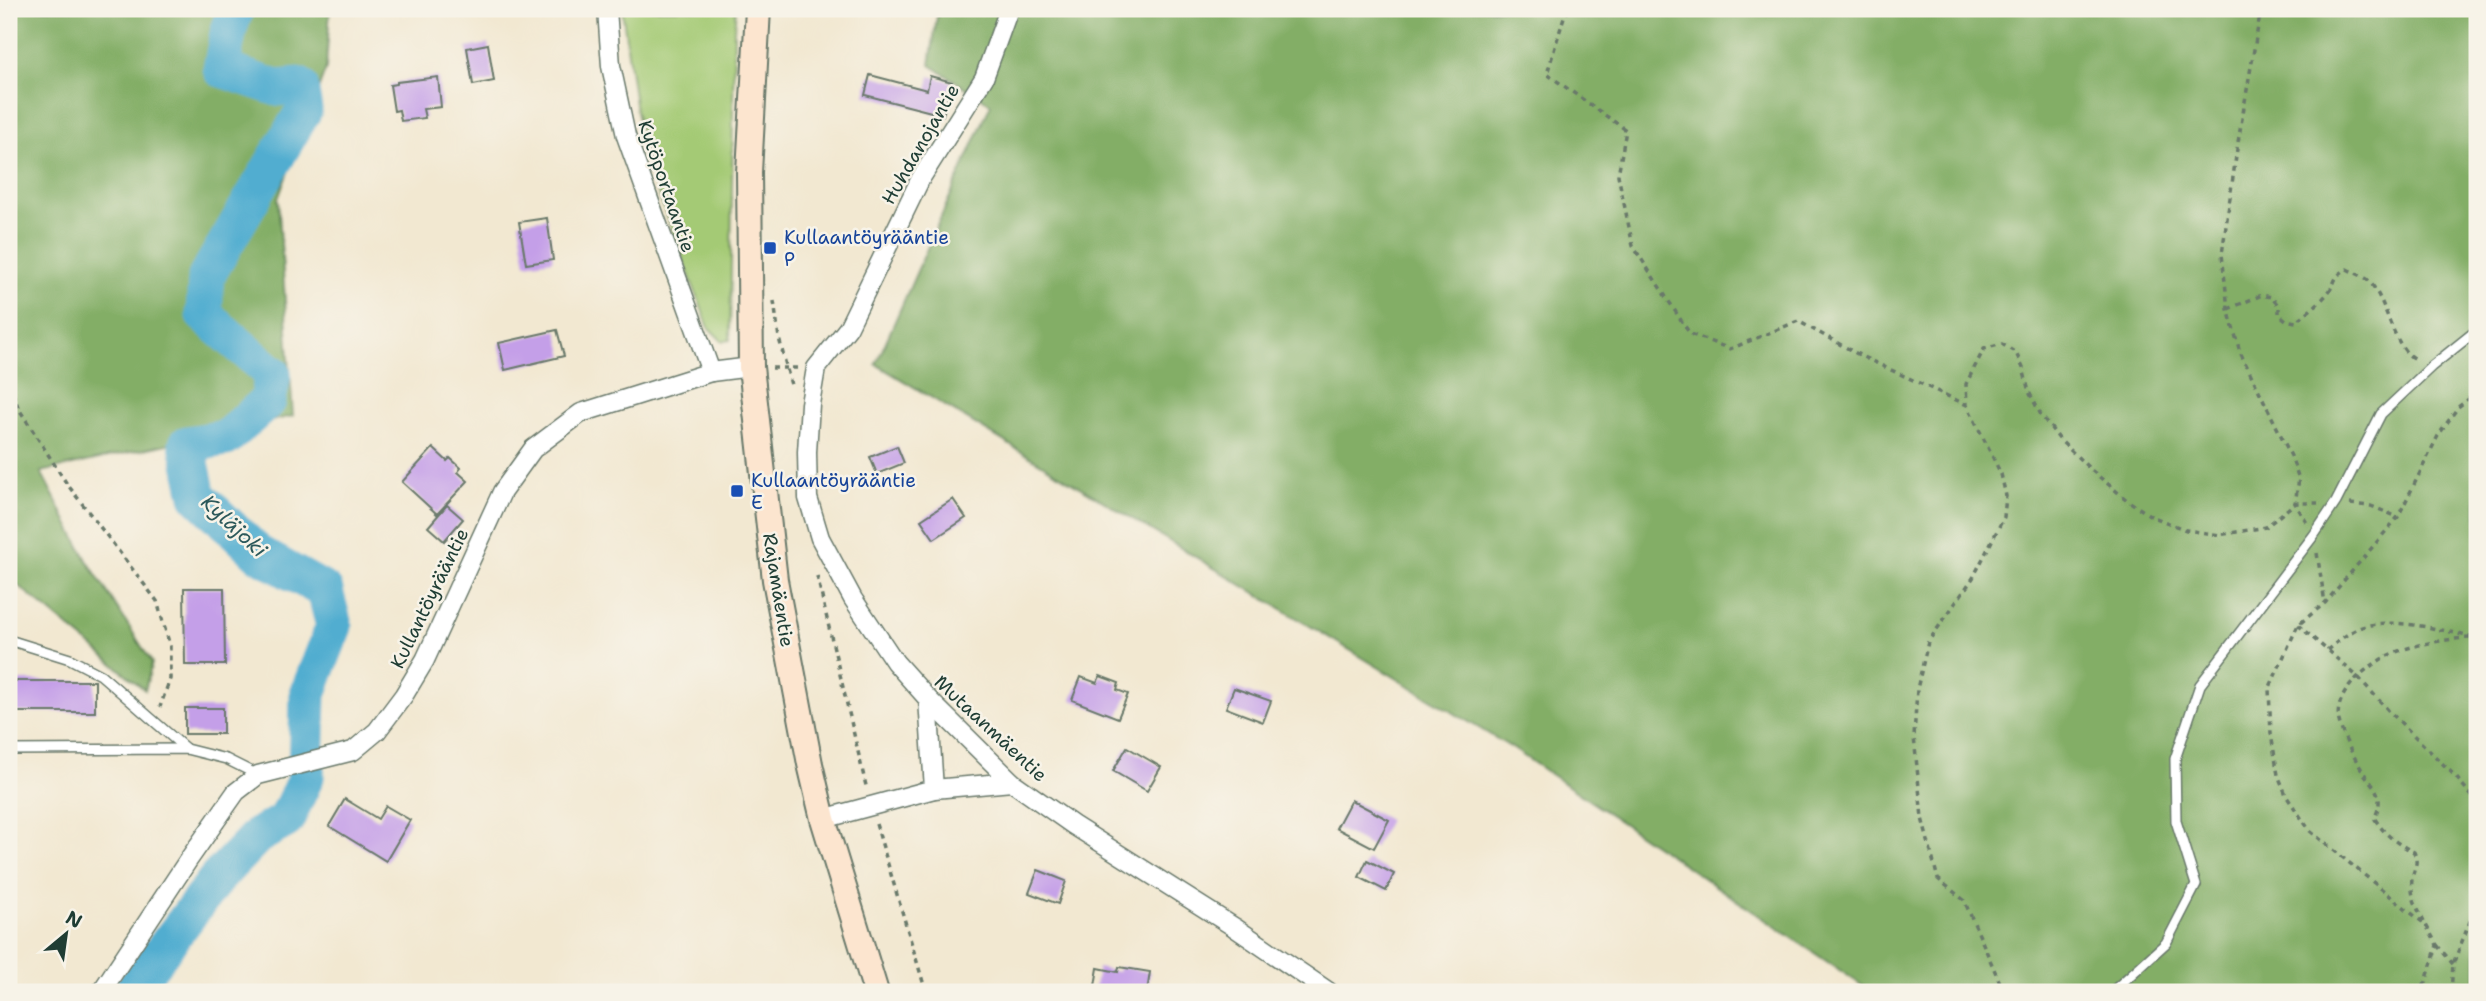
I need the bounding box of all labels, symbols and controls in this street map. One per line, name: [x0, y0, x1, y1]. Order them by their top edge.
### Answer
street label: Huhdanojantie: [876, 80, 965, 209]
street label: Kytöportaantie: [632, 117, 701, 256]
place label: Kullaantöyrääntie P: [784, 225, 949, 272]
marker: Kullaantöyrääntie P: [762, 240, 778, 256]
place label: Kullaantöyrääntie E: [751, 468, 916, 515]
marker: Kullaantöyrääntie E: [729, 483, 745, 499]
water label: Kyläjoki: [195, 488, 274, 564]
street label: Kullantöyrääntie: [385, 524, 474, 673]
street label: Rajamäentie: [757, 531, 800, 649]
street label: Mutaanmäentie: [929, 670, 1052, 787]
north arrow: [32, 900, 102, 970]
text: N: [61, 905, 87, 934]

